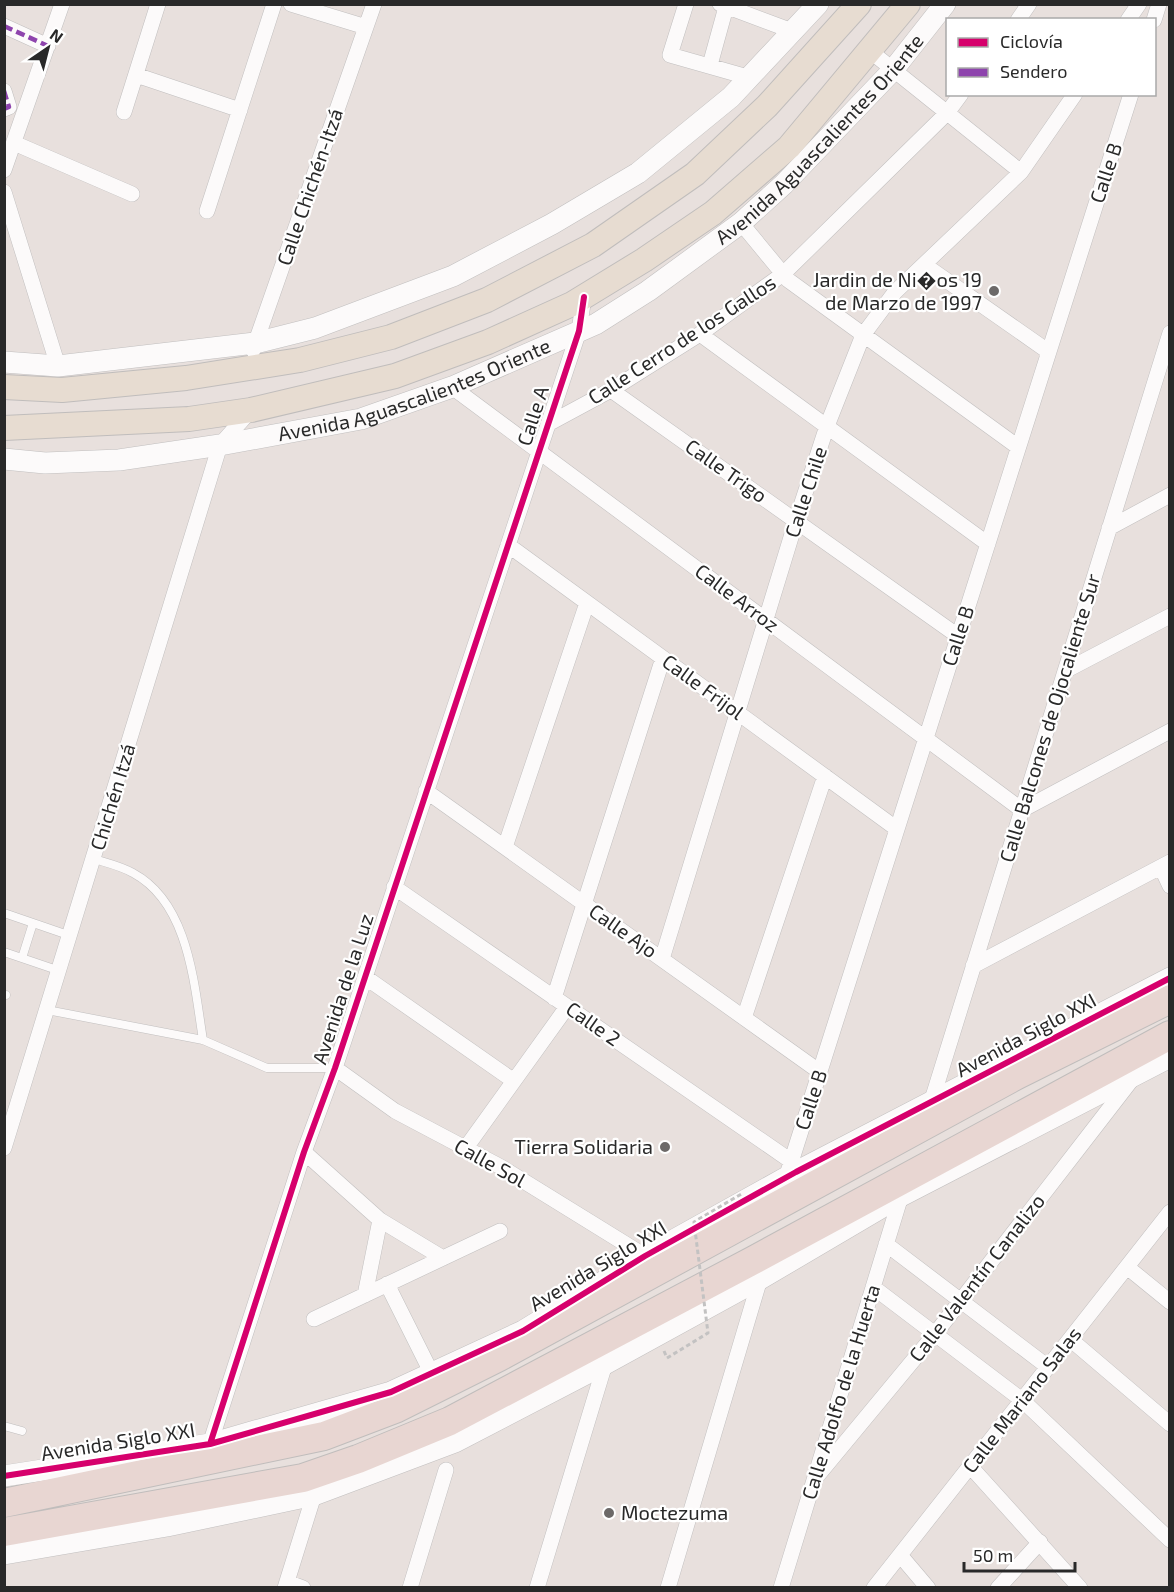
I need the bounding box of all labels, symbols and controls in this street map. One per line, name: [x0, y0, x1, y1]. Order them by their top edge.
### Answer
north arrow: [18, 18, 78, 78]
legend: [946, 18, 1156, 96]
text: N: [47, 24, 67, 46]
street label: Avenida Aguascalientes Oriente: [710, 29, 928, 249]
text: Ciclovía: [1000, 30, 1063, 52]
text: Sendero: [1000, 60, 1067, 82]
street label: Calle Chichén-Itzá: [271, 105, 347, 268]
street label: Calle B: [1084, 140, 1126, 206]
place label: Jardin de Ni�os 19 de Marzo de 1997: [813, 267, 982, 314]
street label: Calle Cerro de los Gallos: [583, 270, 780, 409]
marker: Jardin de Ni�os 19 de Marzo de 1997: [987, 284, 1001, 298]
street label: Avenida Aguascalientes Oriente: [276, 333, 554, 445]
street label: Calle A: [511, 382, 553, 449]
street label: Calle Trigo: [681, 433, 772, 507]
street label: Calle Chile: [779, 443, 831, 540]
street label: Calle Arroz: [691, 558, 784, 636]
street label: Calle Balcones de Ojocaliente Sur: [994, 570, 1104, 865]
street label: Calle B: [936, 603, 978, 669]
street label: Calle Frijol: [658, 649, 749, 724]
street label: Chichén Itzá: [84, 740, 140, 853]
street label: Calle Ajo: [585, 898, 662, 962]
street label: Avenida de la Luz: [306, 910, 378, 1067]
street label: Avenida Siglo XXI: [951, 987, 1100, 1081]
street label: Calle 2: [562, 996, 625, 1050]
street label: Calle B: [789, 1067, 831, 1133]
street label: Calle Sol: [451, 1133, 530, 1192]
place label: Tierra Solidaria: [514, 1134, 653, 1158]
marker: Tierra Solidaria: [658, 1140, 672, 1154]
street label: Calle Valentín Canalizo: [903, 1189, 1049, 1366]
street label: Avenida Siglo XXI: [525, 1215, 670, 1315]
street label: Calle Adolfo de la Huerta: [796, 1281, 884, 1502]
street label: Calle Mariano Salas: [957, 1322, 1086, 1477]
street label: Avenida Siglo XXI: [39, 1417, 196, 1465]
place label: Moctezuma: [621, 1500, 728, 1524]
marker: Moctezuma: [602, 1506, 616, 1520]
scale bar: [964, 1535, 1075, 1573]
text: 50 m: [973, 1544, 1013, 1566]

